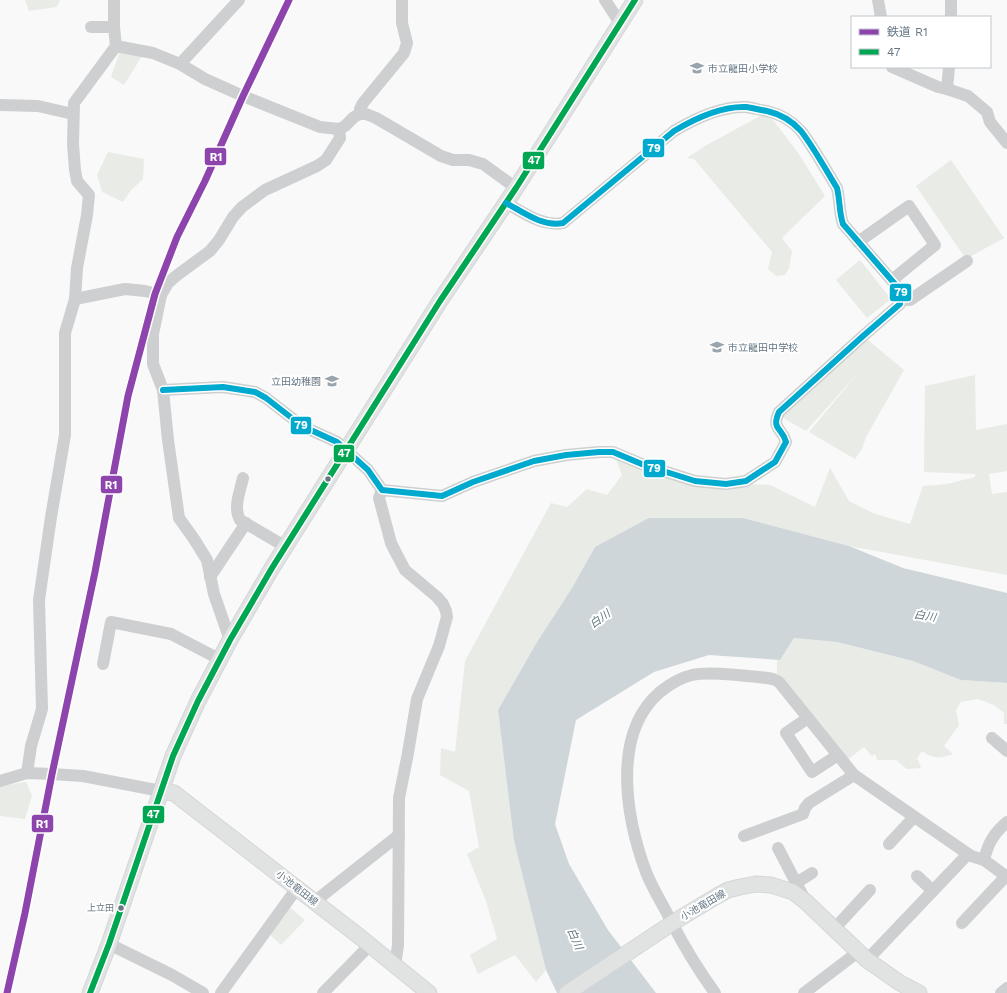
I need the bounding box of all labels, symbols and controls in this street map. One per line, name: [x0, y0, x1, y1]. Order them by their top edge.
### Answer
legend: [851, 16, 991, 68]
text: 鉄道 R1: [887, 25, 928, 39]
text: 47: [887, 45, 901, 59]
school or university icon: 市立龍田小学校: [689, 60, 705, 76]
place label: 市立龍田小学校: [708, 63, 778, 74]
line badge: 79: [642, 138, 665, 158]
text: 79: [647, 142, 661, 155]
line badge: R1: [204, 147, 227, 166]
text: R1: [210, 151, 222, 164]
line badge: 47: [522, 151, 545, 170]
text: 47: [527, 154, 541, 167]
line badge: 79: [889, 283, 912, 302]
text: 79: [894, 286, 908, 299]
school or university icon: 市立龍田中学校: [709, 339, 725, 355]
place label: 市立龍田中学校: [728, 342, 798, 353]
school or university icon: 立田幼稚園: [324, 373, 340, 389]
place label: 立田幼稚園: [271, 376, 321, 387]
line badge: 79: [290, 416, 312, 435]
text: 79: [294, 419, 308, 432]
line badge: 47: [333, 444, 355, 463]
text: 47: [337, 447, 351, 460]
line badge: 79: [643, 459, 666, 478]
text: 79: [647, 462, 661, 475]
unlabelled marker: [323, 474, 333, 484]
line badge: R1: [100, 475, 123, 494]
text: R1: [105, 479, 117, 492]
water label: 白川: [587, 607, 614, 631]
water label: 白川: [913, 608, 938, 624]
line badge: 47: [142, 805, 165, 824]
text: 47: [146, 808, 160, 821]
line badge: R1: [31, 814, 54, 833]
text: R1: [36, 818, 48, 831]
street label: 小池竜田線: [274, 868, 320, 908]
street label: 小池竜田線: [679, 888, 727, 922]
place label: 上立田: [87, 903, 114, 913]
marker: 上立田: [116, 903, 126, 913]
water label: 白川: [565, 926, 586, 953]

